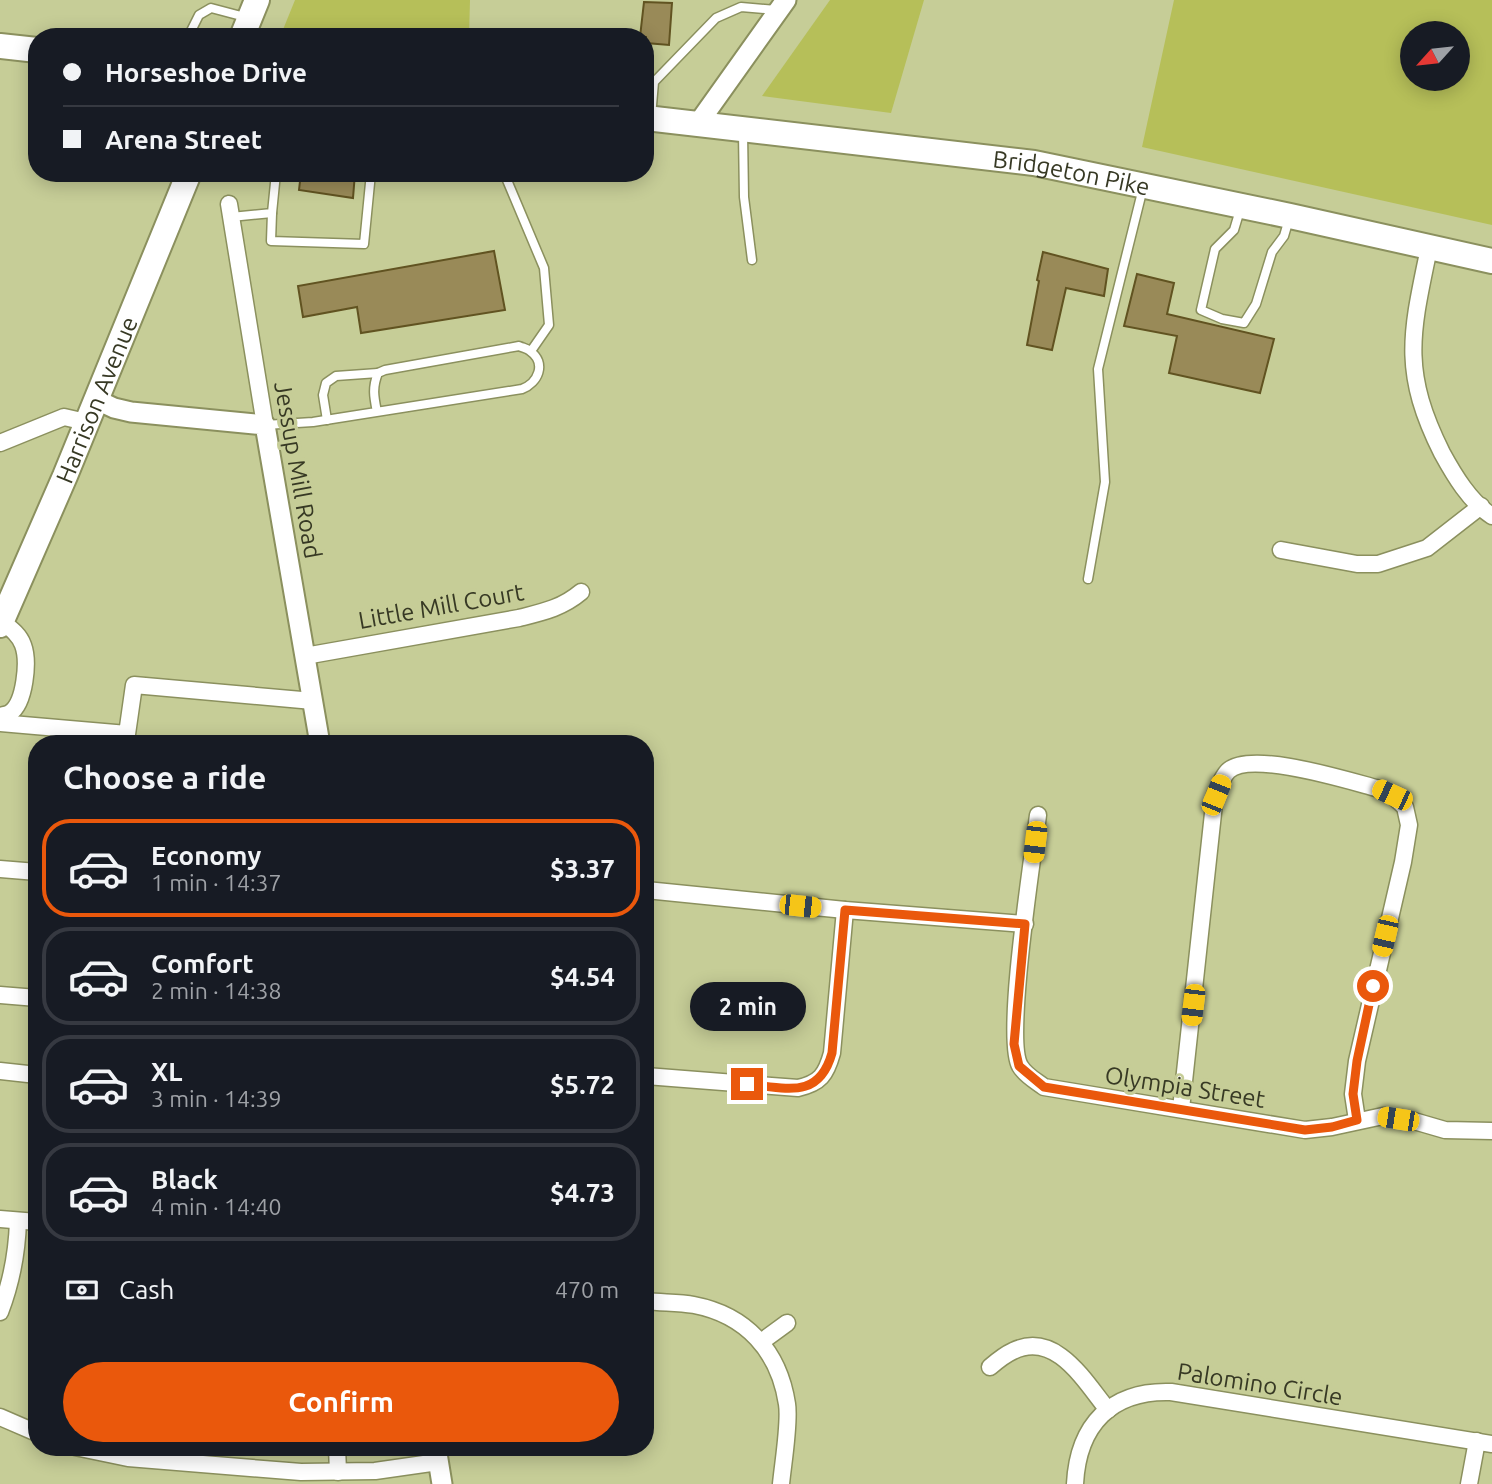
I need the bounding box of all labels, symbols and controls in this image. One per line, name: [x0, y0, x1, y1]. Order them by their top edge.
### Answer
north arrow: [1400, 21, 1470, 91]
map controls: [1400, 21, 1470, 91]
text: Horseshoe Drive: [105, 58, 307, 87]
text: Arena Street: [105, 125, 262, 154]
street label: Bridgeton Pike: [992, 145, 1152, 200]
street label: Harrison Avenue: [50, 312, 142, 487]
street label: Jessup Mill Road: [269, 379, 327, 561]
street label: Little Mill Court: [356, 578, 526, 634]
text: Choose a ride: [63, 759, 266, 795]
car: [1199, 772, 1234, 818]
car: [1369, 777, 1416, 813]
car: [1023, 820, 1048, 864]
icon: car: [67, 837, 130, 900]
text: Economy: [151, 841, 261, 870]
text: $3.37: [550, 854, 615, 883]
text: 1 min · 14:37: [151, 870, 282, 895]
car: [779, 893, 822, 919]
car: [1371, 913, 1400, 959]
icon: car: [67, 945, 130, 1008]
text: Comfort: [151, 949, 254, 978]
text: $4.54: [550, 962, 615, 991]
route start: [1357, 970, 1389, 1002]
text: 2 min · 14:38: [151, 978, 282, 1003]
callout: 2 min: [689, 982, 805, 1032]
car: [1181, 983, 1206, 1027]
text: 2 min: [719, 994, 777, 1019]
icon: car: [67, 1053, 130, 1116]
text: XL: [151, 1057, 182, 1086]
street label: Olympia Street: [1103, 1061, 1268, 1113]
route end: [731, 1068, 763, 1100]
text: $5.72: [550, 1070, 615, 1099]
text: 3 min · 14:39: [151, 1086, 282, 1111]
car: [1376, 1105, 1421, 1133]
icon: car: [67, 1161, 130, 1224]
text: Black: [151, 1165, 218, 1194]
text: $4.73: [550, 1178, 615, 1207]
text: 4 min · 14:40: [151, 1194, 282, 1219]
icon: cash: [63, 1271, 101, 1309]
text: Cash: [119, 1275, 174, 1304]
text: 470 m: [555, 1277, 619, 1302]
street label: Palomino Circle: [1175, 1358, 1345, 1410]
button: Confirm: [63, 1362, 619, 1442]

